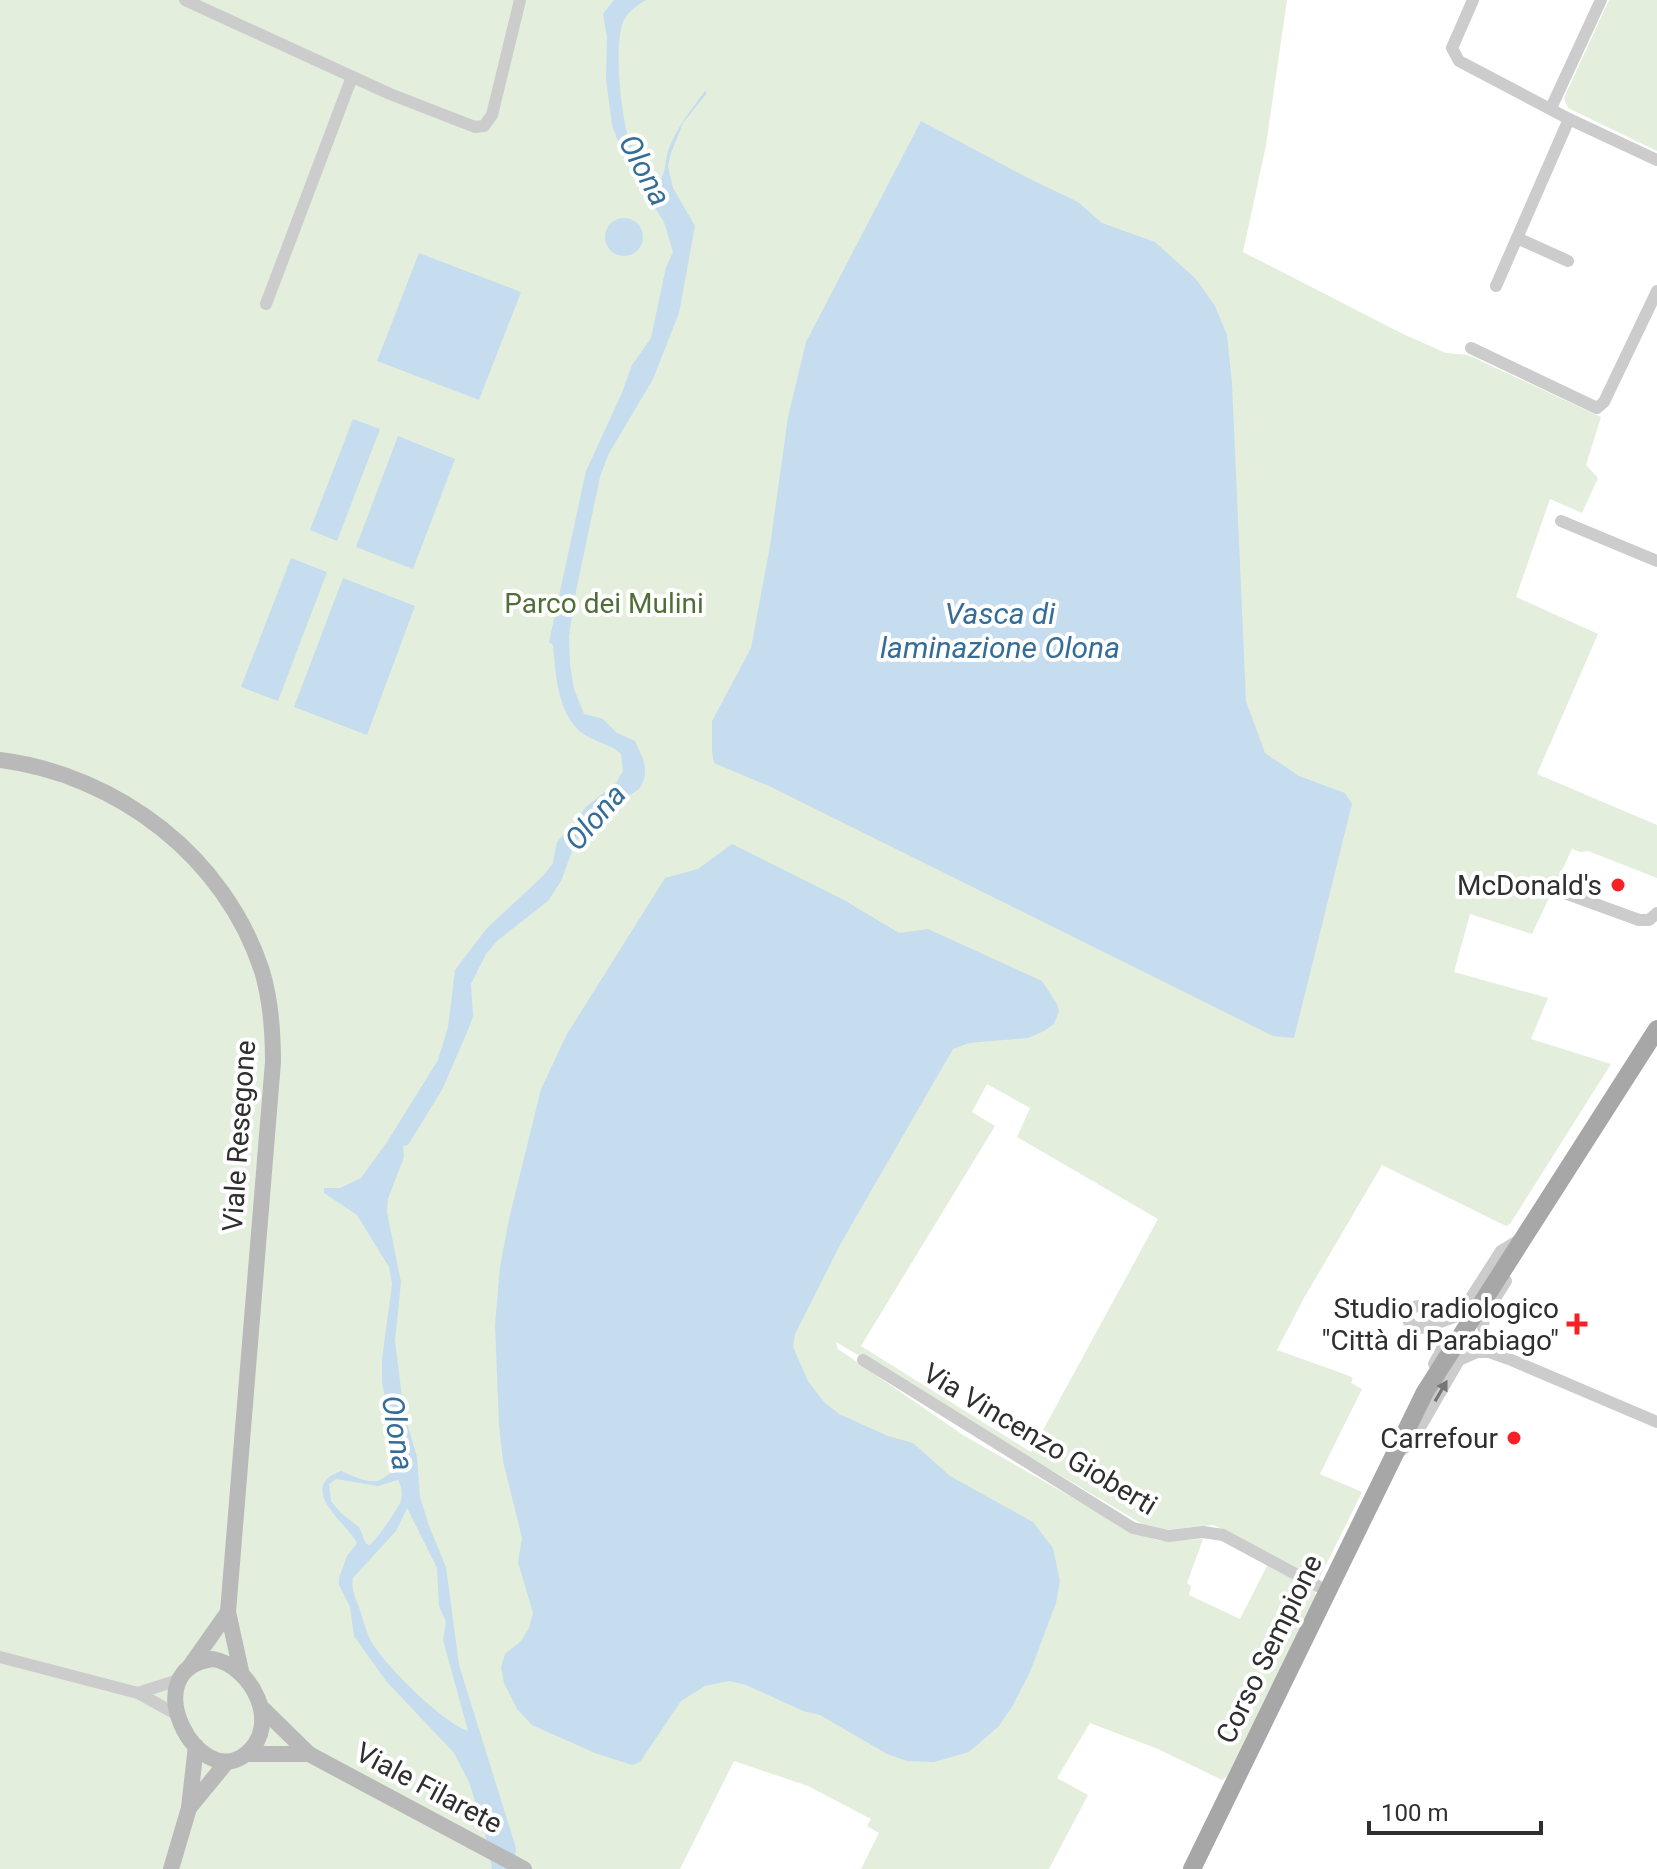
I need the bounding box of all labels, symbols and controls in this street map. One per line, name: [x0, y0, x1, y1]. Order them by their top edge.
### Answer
water label: Olona: [612, 128, 678, 212]
park label: Parco dei Mulini: [504, 587, 704, 620]
water label: Vasca di laminazione Olona: [880, 596, 1120, 665]
water label: Olona: [557, 777, 633, 857]
place label: McDonald's: [1457, 869, 1602, 902]
marker: McDonald's: [1609, 876, 1627, 894]
street label: Viale Resegone: [216, 1039, 262, 1233]
place label: Studio radiologico "Città di Parabiago": [1321, 1292, 1559, 1357]
marker: Studio radiologico "Città di Parabiago": [1566, 1313, 1588, 1335]
street label: Via Vincenzo Gioberti: [917, 1356, 1163, 1522]
one-way arrow: [1434, 1380, 1448, 1403]
water label: Olona: [375, 1393, 421, 1473]
place label: Carrefour: [1380, 1422, 1499, 1455]
marker: Carrefour: [1505, 1429, 1523, 1447]
street label: Corso Sempione: [1209, 1549, 1329, 1749]
street label: Viale Filarete: [350, 1736, 508, 1840]
scale bar: [1369, 1785, 1541, 1835]
text: 100 m: [1381, 1799, 1448, 1827]

